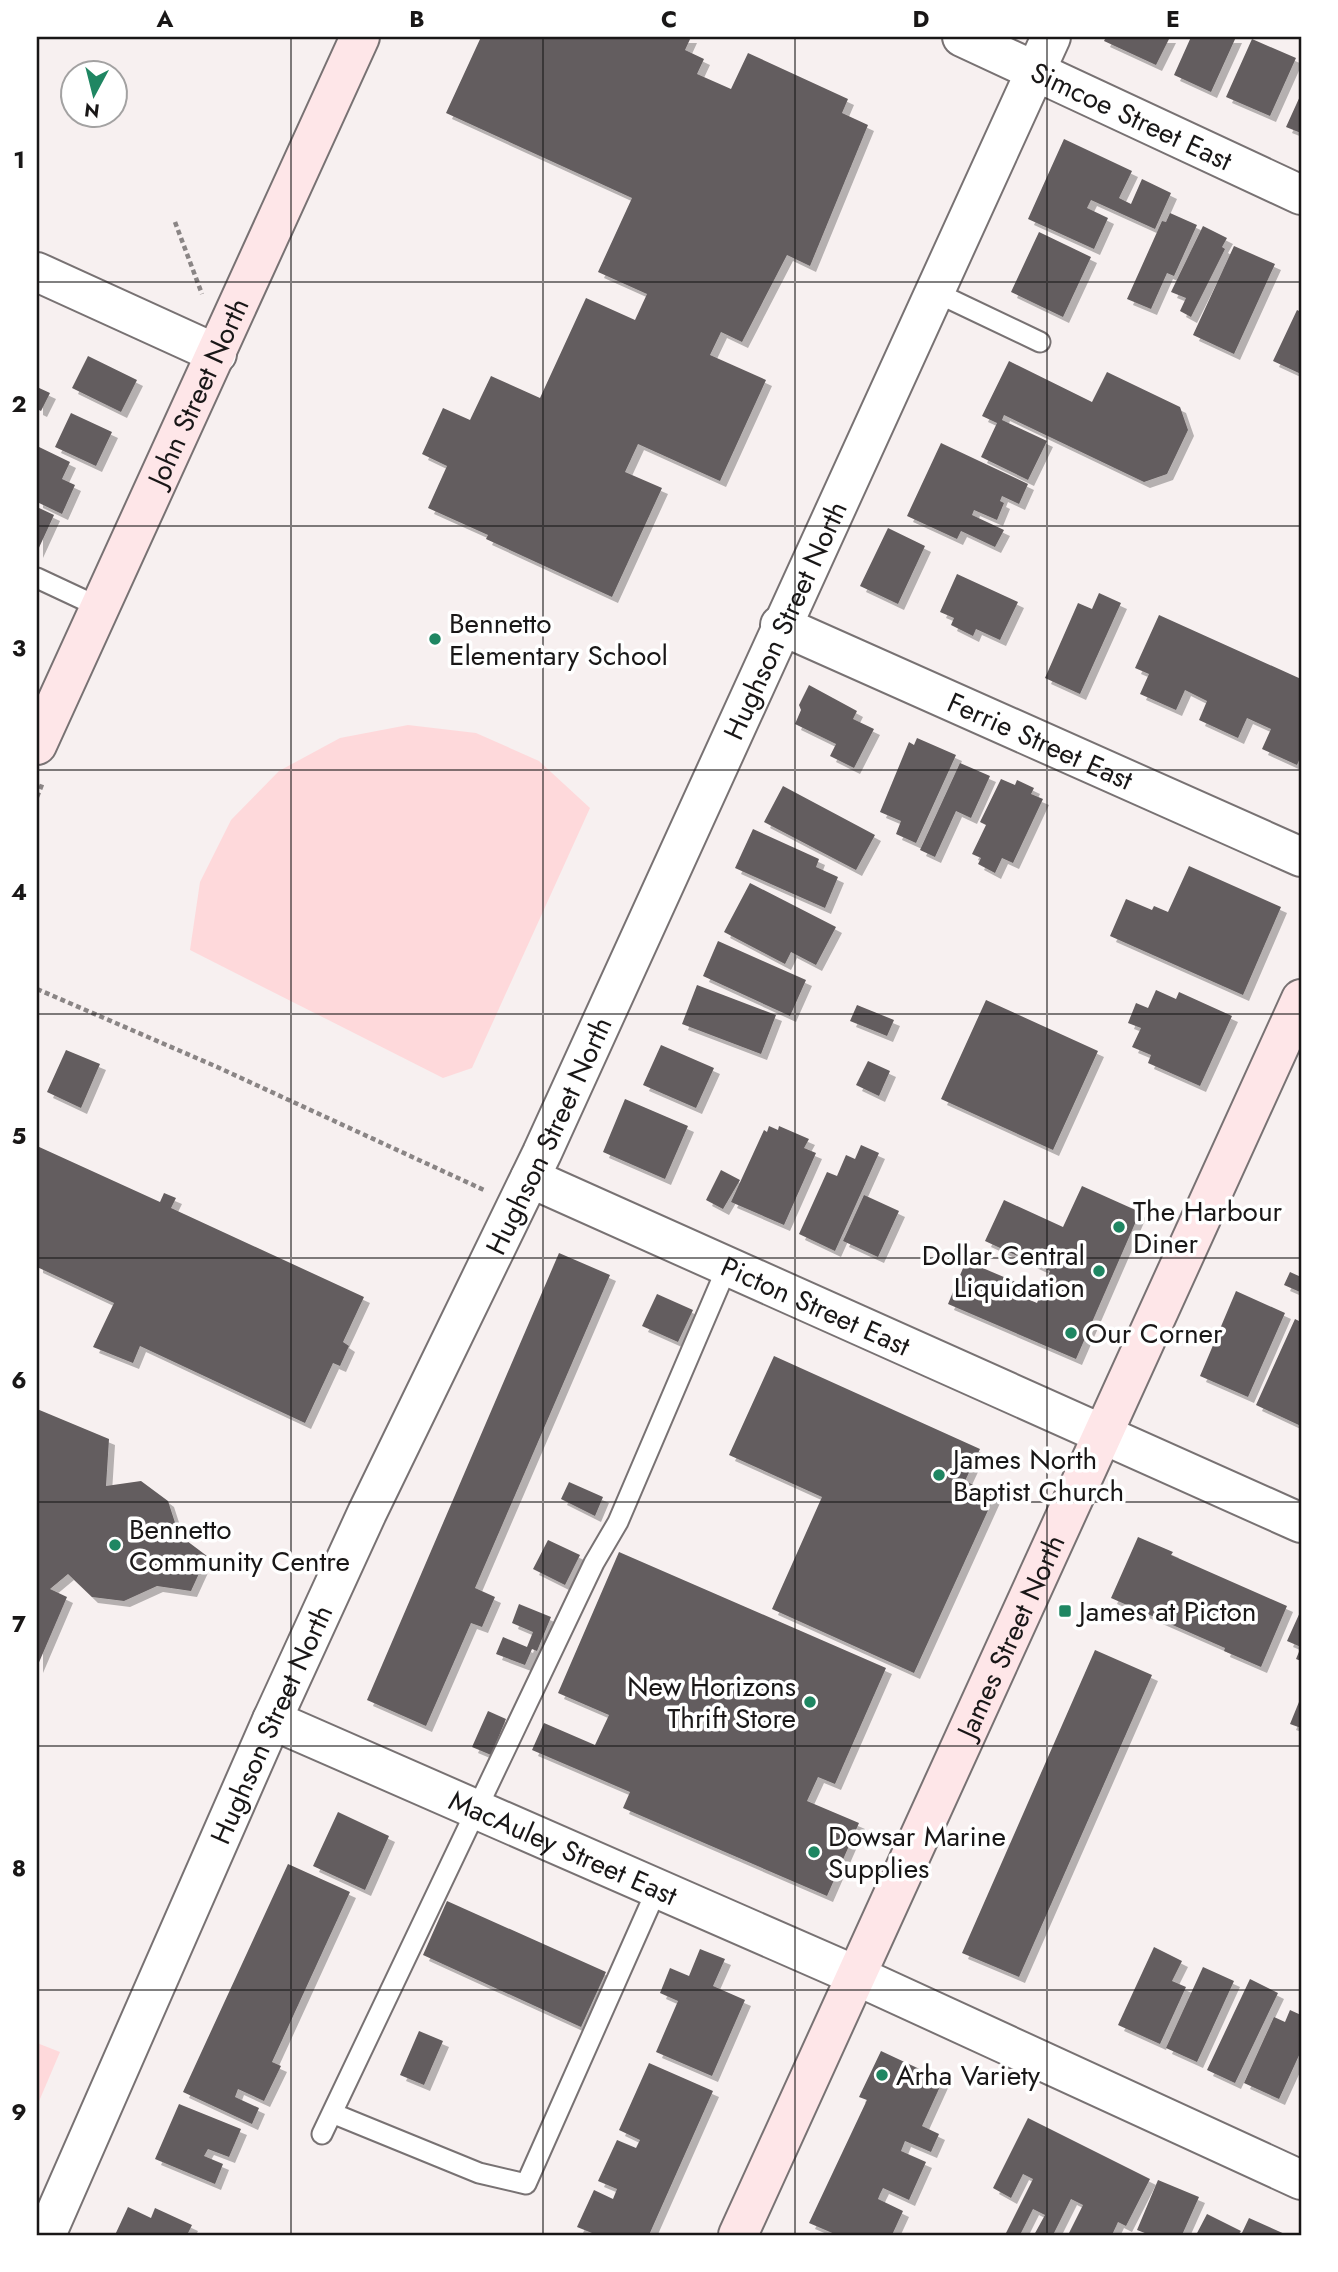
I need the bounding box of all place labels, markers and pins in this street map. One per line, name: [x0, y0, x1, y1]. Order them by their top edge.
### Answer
place label: Bennetto Elementary School: [449, 603, 668, 676]
marker: Bennetto Elementary School: [427, 631, 443, 647]
place label: The Harbour Diner: [1133, 1191, 1283, 1264]
marker: The Harbour Diner: [1111, 1219, 1127, 1235]
place label: Dollar Central Liquidation: [922, 1235, 1085, 1308]
marker: Dollar Central Liquidation: [1091, 1263, 1107, 1279]
place label: Our Corner: [1085, 1313, 1223, 1354]
marker: Our Corner: [1063, 1325, 1079, 1341]
place label: James North Baptist Church: [949, 1439, 1124, 1512]
marker: James North Baptist Church: [931, 1467, 947, 1483]
place label: Bennetto Community Centre: [129, 1509, 350, 1582]
marker: Bennetto Community Centre: [107, 1537, 123, 1553]
place label: James at Picton: [1075, 1591, 1256, 1632]
marker: James at Picton: [1057, 1603, 1073, 1619]
place label: New Horizons Thrift Store: [627, 1666, 796, 1739]
marker: New Horizons Thrift Store: [802, 1694, 818, 1710]
place label: Dowsar Marine Supplies: [828, 1816, 1006, 1889]
marker: Dowsar Marine Supplies: [806, 1844, 822, 1860]
place label: Arha Variety: [896, 2055, 1041, 2096]
marker: Arha Variety: [874, 2067, 890, 2083]

